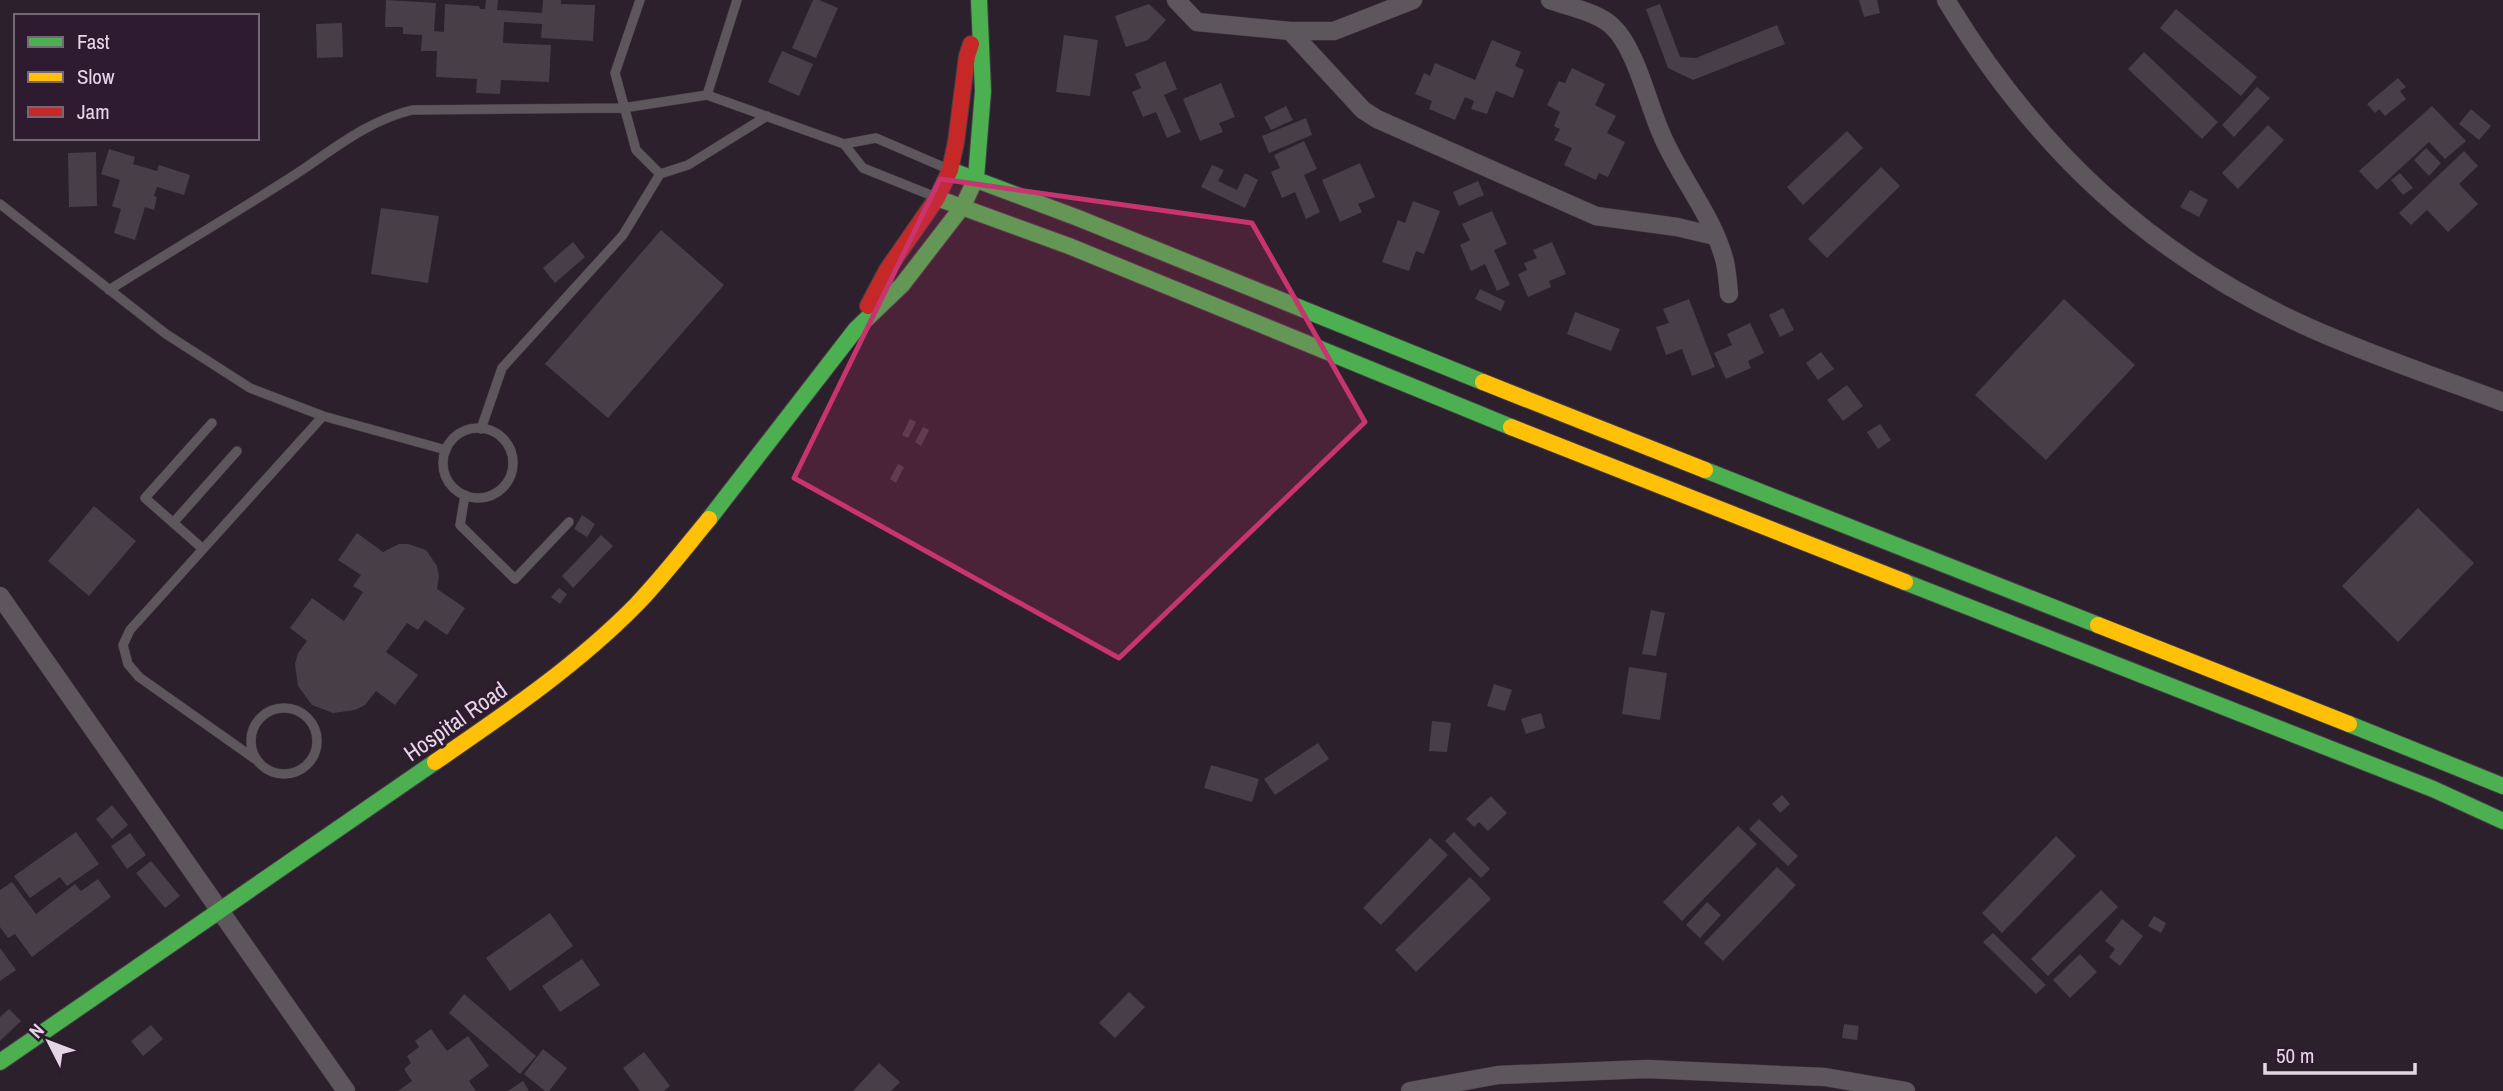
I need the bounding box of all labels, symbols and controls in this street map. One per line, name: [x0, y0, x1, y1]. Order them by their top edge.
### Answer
legend: [14, 14, 259, 140]
text: Fast: [77, 27, 110, 56]
text: Slow: [77, 62, 115, 91]
text: Jam: [77, 97, 110, 126]
street label: Hospital Road: [397, 674, 513, 768]
north arrow: [14, 1007, 84, 1077]
text: N: [23, 1018, 50, 1044]
scale bar: [2265, 1032, 2416, 1076]
text: 50 m: [2276, 1041, 2314, 1070]

